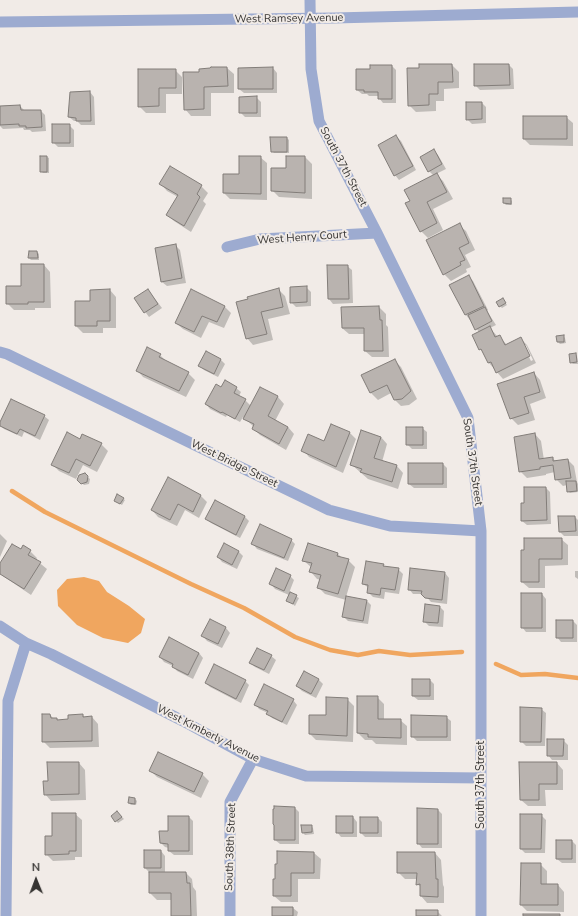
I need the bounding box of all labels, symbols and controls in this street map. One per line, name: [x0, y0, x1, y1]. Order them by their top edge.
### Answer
street label: West Ramsey Avenue: [234, 11, 344, 27]
street label: South 37th Street: [316, 125, 370, 209]
street label: West Henry Court: [257, 228, 347, 248]
street label: South 37th Street: [459, 417, 485, 507]
street label: West Bridge Street: [189, 437, 279, 491]
street label: West Kimberly Avenue: [155, 702, 261, 766]
street label: South 37th Street: [474, 741, 488, 829]
street label: South 38th Street: [223, 803, 239, 891]
north arrow: [16, 860, 56, 900]
text: N: [32, 860, 40, 875]

